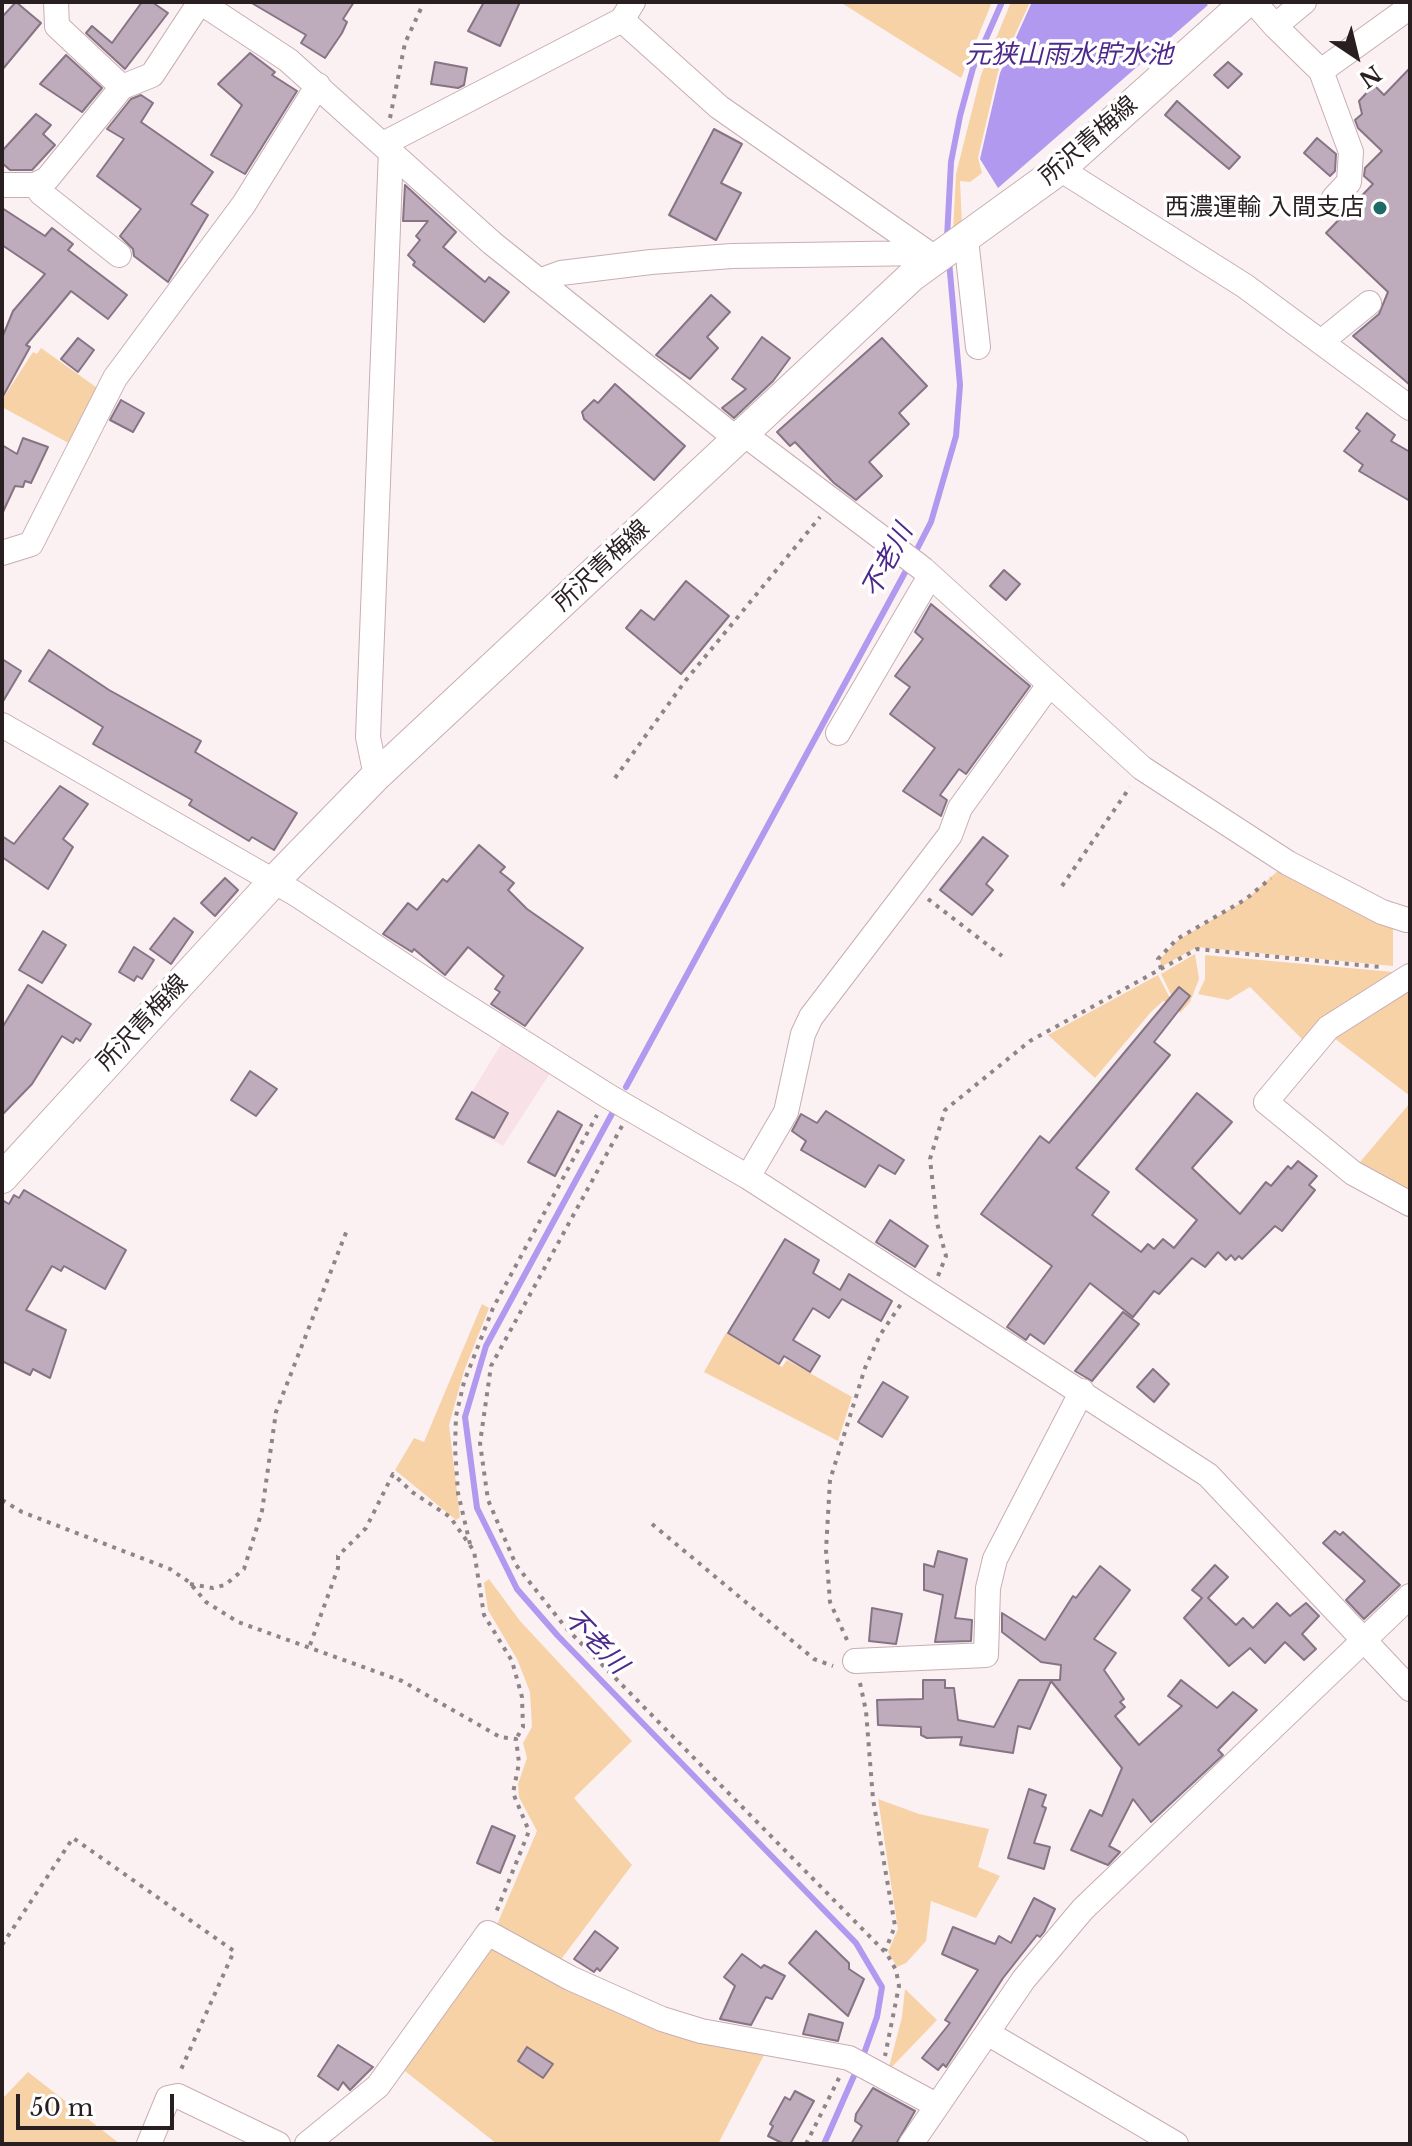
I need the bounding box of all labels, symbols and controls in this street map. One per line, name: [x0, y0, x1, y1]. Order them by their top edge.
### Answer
north arrow: [1316, 16, 1396, 96]
water label: 元狭山雨水貯水池: [965, 40, 1173, 72]
text: N: [1354, 59, 1386, 93]
street label: 所沢青梅線: [1034, 91, 1144, 191]
place label: 西濃運輸 入間支店: [1165, 194, 1364, 222]
marker: 西濃運輸 入間支店: [1371, 199, 1389, 217]
street label: 所沢青梅線: [548, 515, 656, 617]
water label: 不老川: [856, 519, 920, 603]
street label: 所沢青梅線: [92, 969, 194, 1077]
water label: 不老川: [557, 1603, 633, 1681]
scale bar: [20, 2078, 178, 2128]
text: 50 m: [30, 2093, 93, 2122]

